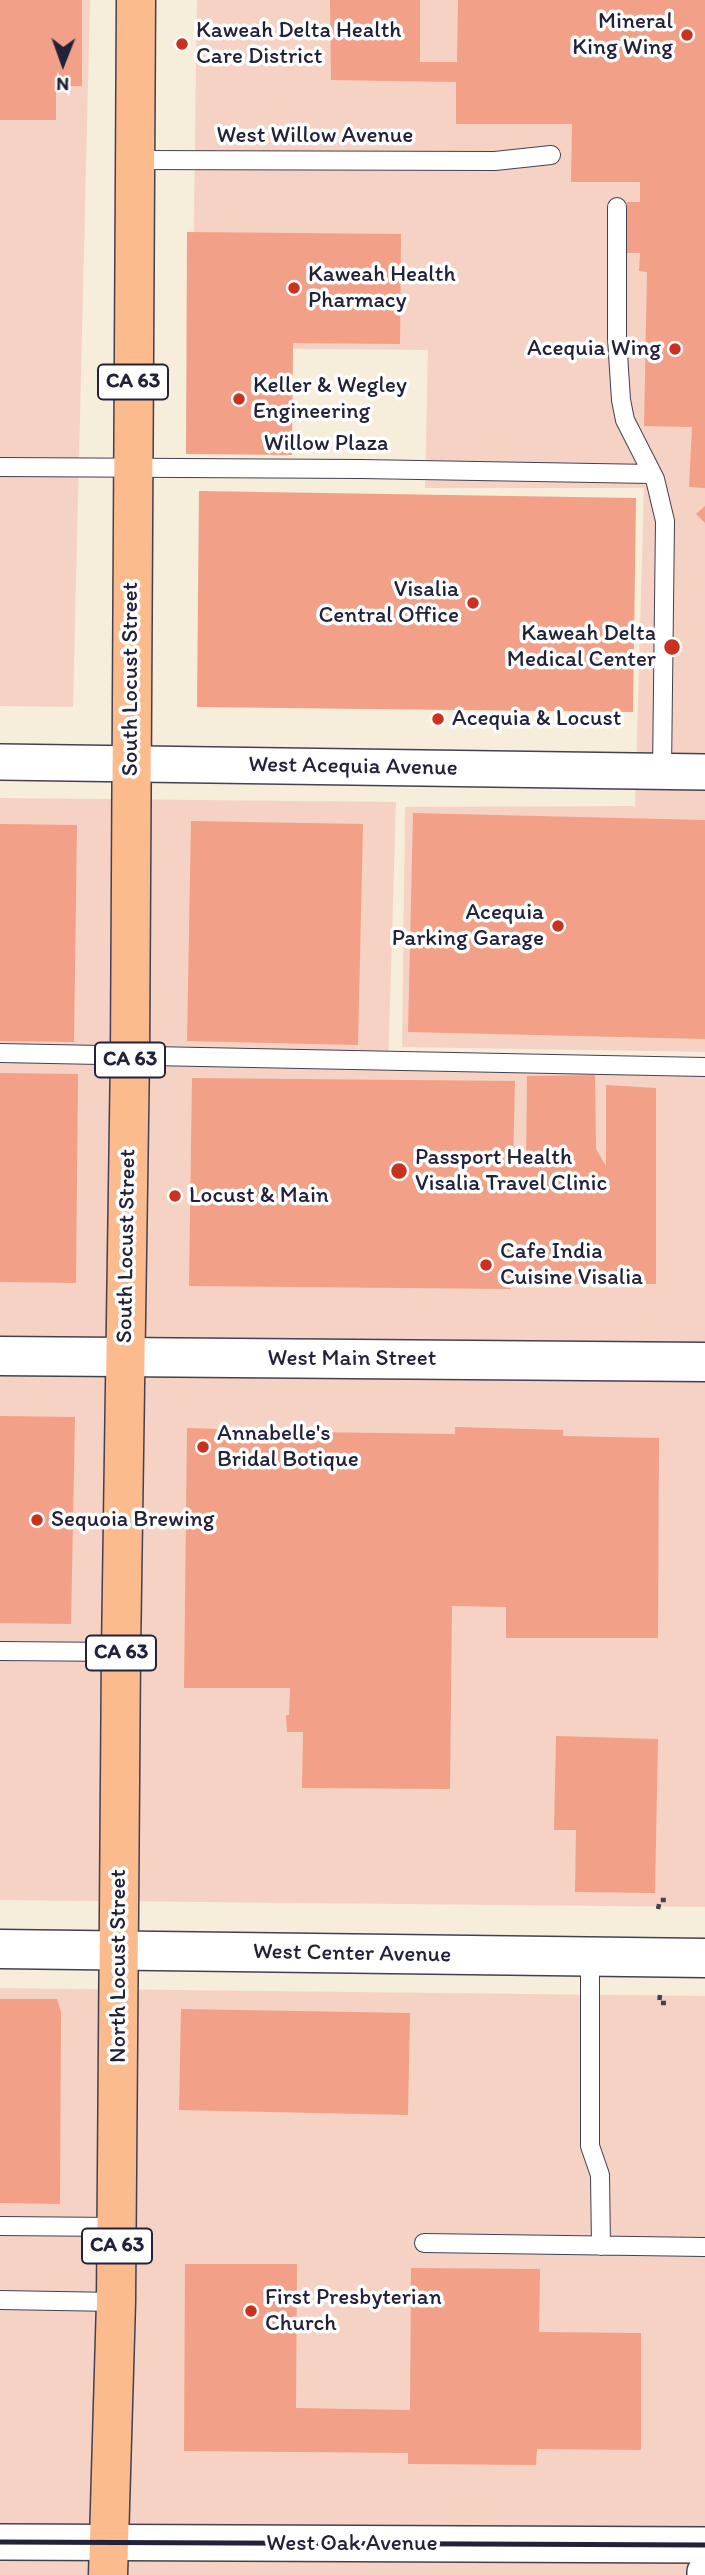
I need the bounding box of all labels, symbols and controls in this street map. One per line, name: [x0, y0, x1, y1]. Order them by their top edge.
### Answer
place label: Mineral King Wing: [572, 8, 673, 62]
place label: Kaweah Delta Health Care District: [196, 17, 401, 71]
marker: Mineral King Wing: [679, 27, 695, 43]
north arrow: [28, 28, 98, 98]
marker: Kaweah Delta Health Care District: [174, 36, 190, 52]
text: N: [56, 73, 69, 96]
street label: West Willow Avenue: [217, 122, 413, 150]
place label: Kaweah Health Pharmacy: [308, 261, 456, 315]
marker: Kaweah Health Pharmacy: [286, 280, 302, 296]
place label: Acequia Wing: [527, 335, 661, 363]
marker: Acequia Wing: [667, 341, 683, 357]
road number: CA 63: [98, 364, 168, 400]
place label: Keller & Wegley Engineering: [253, 372, 407, 426]
marker: Keller & Wegley Engineering: [231, 391, 247, 407]
street label: Willow Plaza: [264, 430, 388, 458]
place label: Visalia Central Office: [318, 576, 459, 630]
street label: South Locust Street: [117, 582, 145, 776]
marker: Visalia Central Office: [465, 595, 481, 611]
place label: Kaweah Delta Medical Center: [507, 620, 656, 674]
marker: Kaweah Delta Medical Center: [662, 637, 682, 657]
place label: Acequia & Locust: [452, 705, 621, 733]
marker: Acequia & Locust: [430, 711, 446, 727]
street label: West Acequia Avenue: [248, 751, 458, 783]
place label: Acequia Parking Garage: [392, 899, 544, 953]
marker: Acequia Parking Garage: [550, 918, 566, 934]
road number: CA 63: [95, 1042, 165, 1078]
place label: Passport Health Visalia Travel Clinic: [415, 1144, 607, 1198]
street label: South Locust Street: [112, 1149, 142, 1343]
marker: Passport Health Visalia Travel Clinic: [389, 1161, 409, 1181]
place label: Locust & Main: [189, 1182, 329, 1210]
marker: Locust & Main: [167, 1188, 183, 1204]
place label: Cafe India Cuisine Visalia: [500, 1238, 643, 1292]
marker: Cafe India Cuisine Visalia: [478, 1257, 494, 1273]
street label: West Main Street: [268, 1345, 436, 1373]
place label: Annabelle's Bridal Botique: [217, 1420, 359, 1474]
marker: Annabelle's Bridal Botique: [195, 1439, 211, 1455]
place label: Sequoia Brewing: [51, 1506, 215, 1534]
marker: Sequoia Brewing: [29, 1512, 45, 1528]
road number: CA 63: [86, 1636, 156, 1670]
street label: North Locust Street: [105, 1869, 133, 2063]
street label: West Center Avenue: [253, 1938, 451, 1970]
road number: CA 63: [82, 2228, 152, 2264]
place label: First Presbyterian Church: [265, 2284, 442, 2338]
marker: First Presbyterian Church: [243, 2303, 259, 2319]
street label: West Oak Avenue: [266, 2530, 438, 2558]

